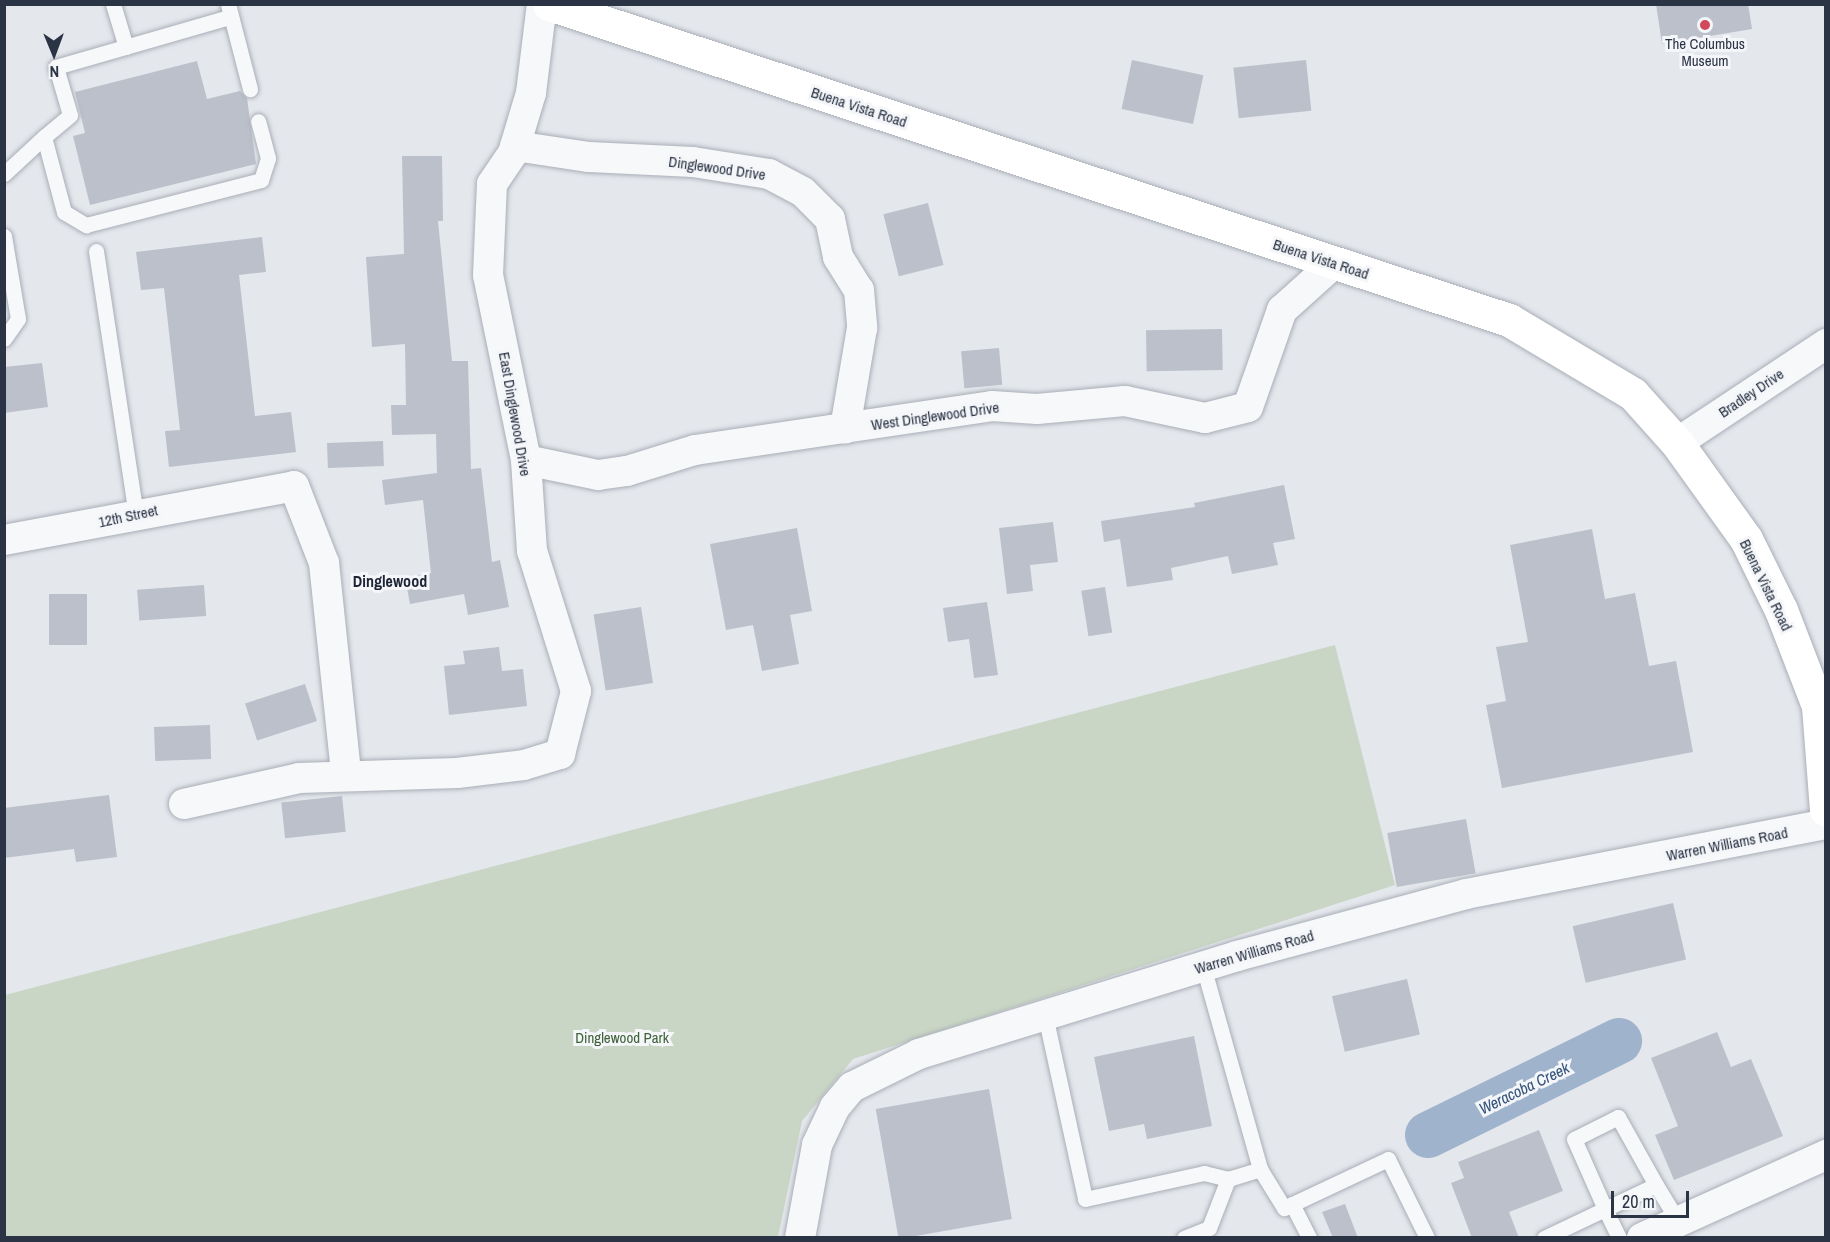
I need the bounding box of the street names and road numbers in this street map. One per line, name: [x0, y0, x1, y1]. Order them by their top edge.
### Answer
street label: Buena Vista Road: [809, 83, 909, 131]
street label: Dinglewood Drive: [667, 152, 767, 184]
street label: Buena Vista Road: [1271, 235, 1371, 283]
street label: East Dinglewood Drive: [495, 350, 535, 478]
street label: Bradley Drive: [1715, 365, 1787, 421]
street label: West Dinglewood Drive: [870, 398, 1000, 434]
street label: 12th Street: [97, 501, 159, 531]
street label: Buena Vista Road: [1736, 536, 1796, 634]
street label: Warren Williams Road: [1665, 823, 1789, 865]
street label: Warren Williams Road: [1192, 926, 1316, 978]

